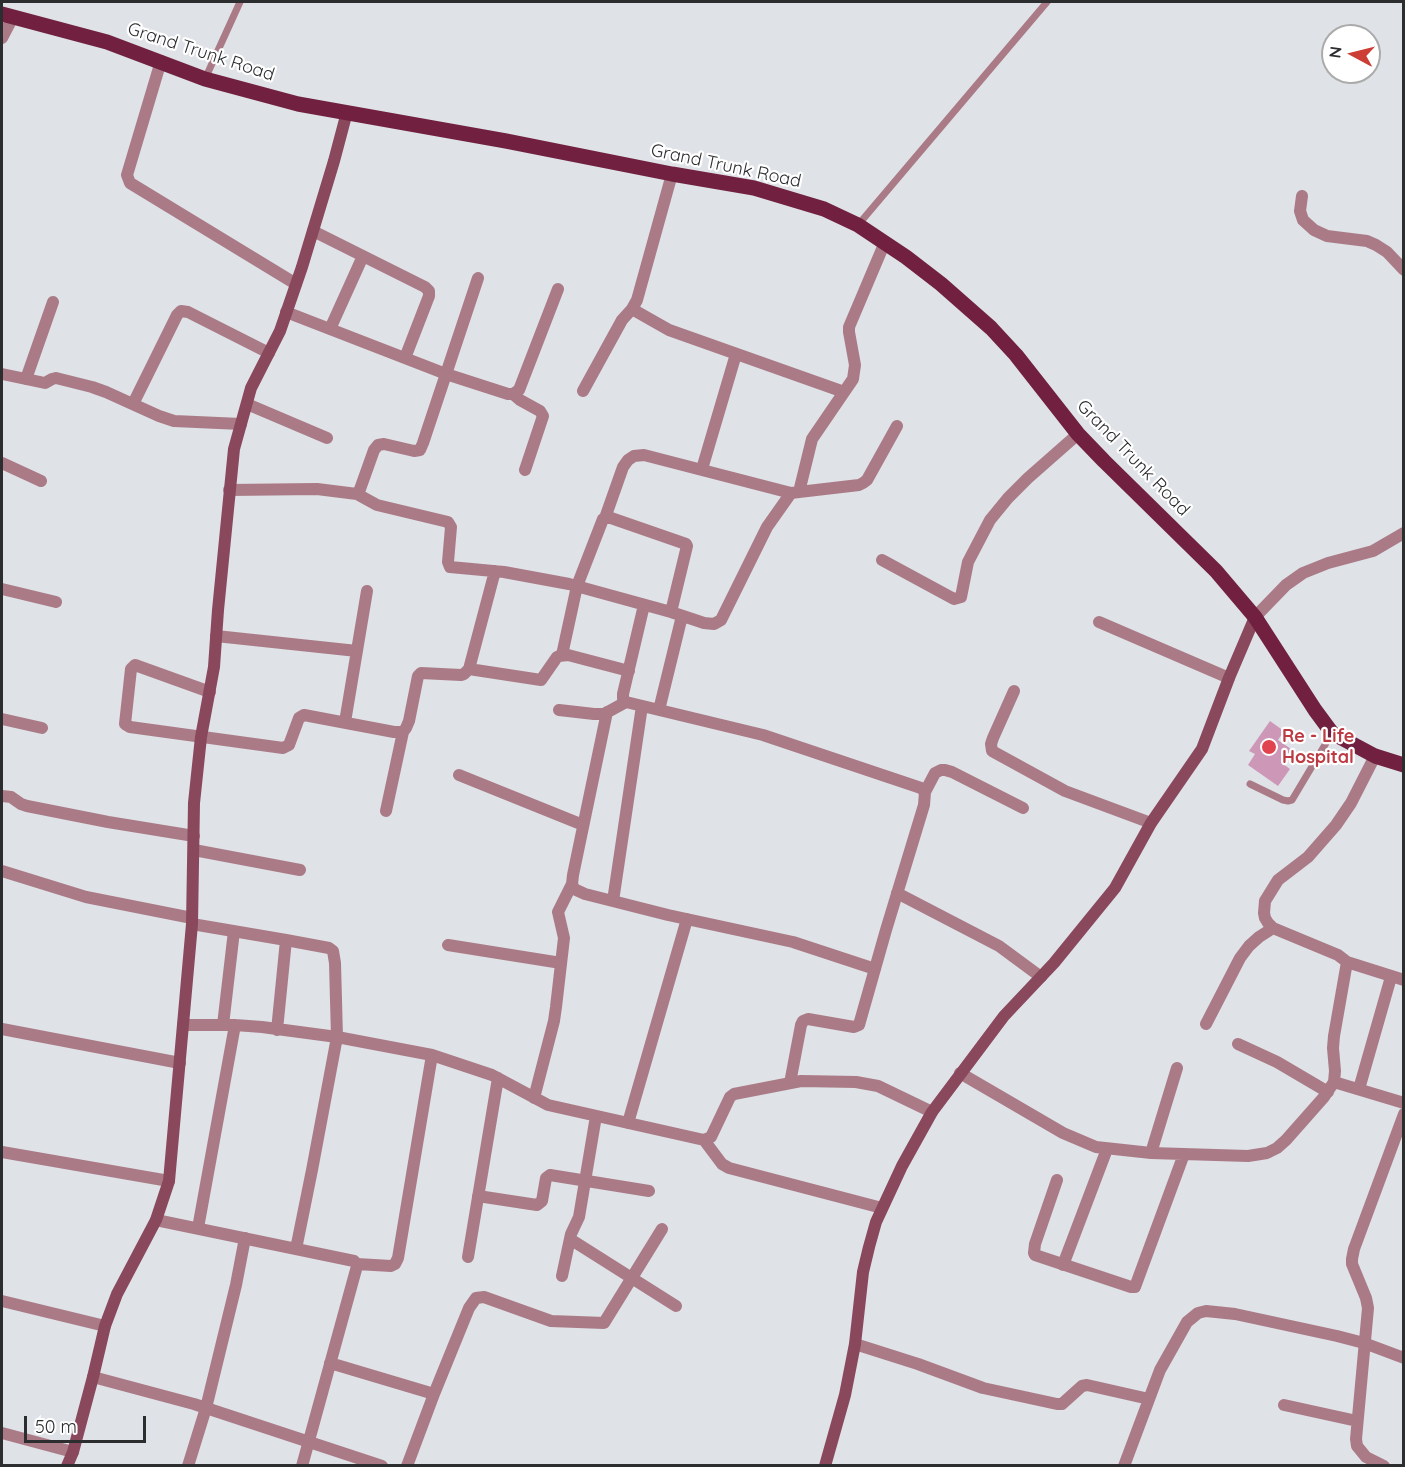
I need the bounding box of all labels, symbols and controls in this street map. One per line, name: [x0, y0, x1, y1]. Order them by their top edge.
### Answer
street label: Grand Trunk Road: [125, 18, 277, 86]
north arrow: [1321, 24, 1381, 84]
text: N: [1324, 45, 1346, 59]
street label: Grand Trunk Road: [649, 140, 803, 192]
street label: Grand Trunk Road: [1072, 395, 1194, 521]
place label: Re - Life Hospital: [1282, 726, 1354, 768]
marker: Re - Life Hospital: [1260, 738, 1278, 756]
scale bar: [27, 1404, 148, 1442]
text: 50 m: [35, 1415, 77, 1438]

